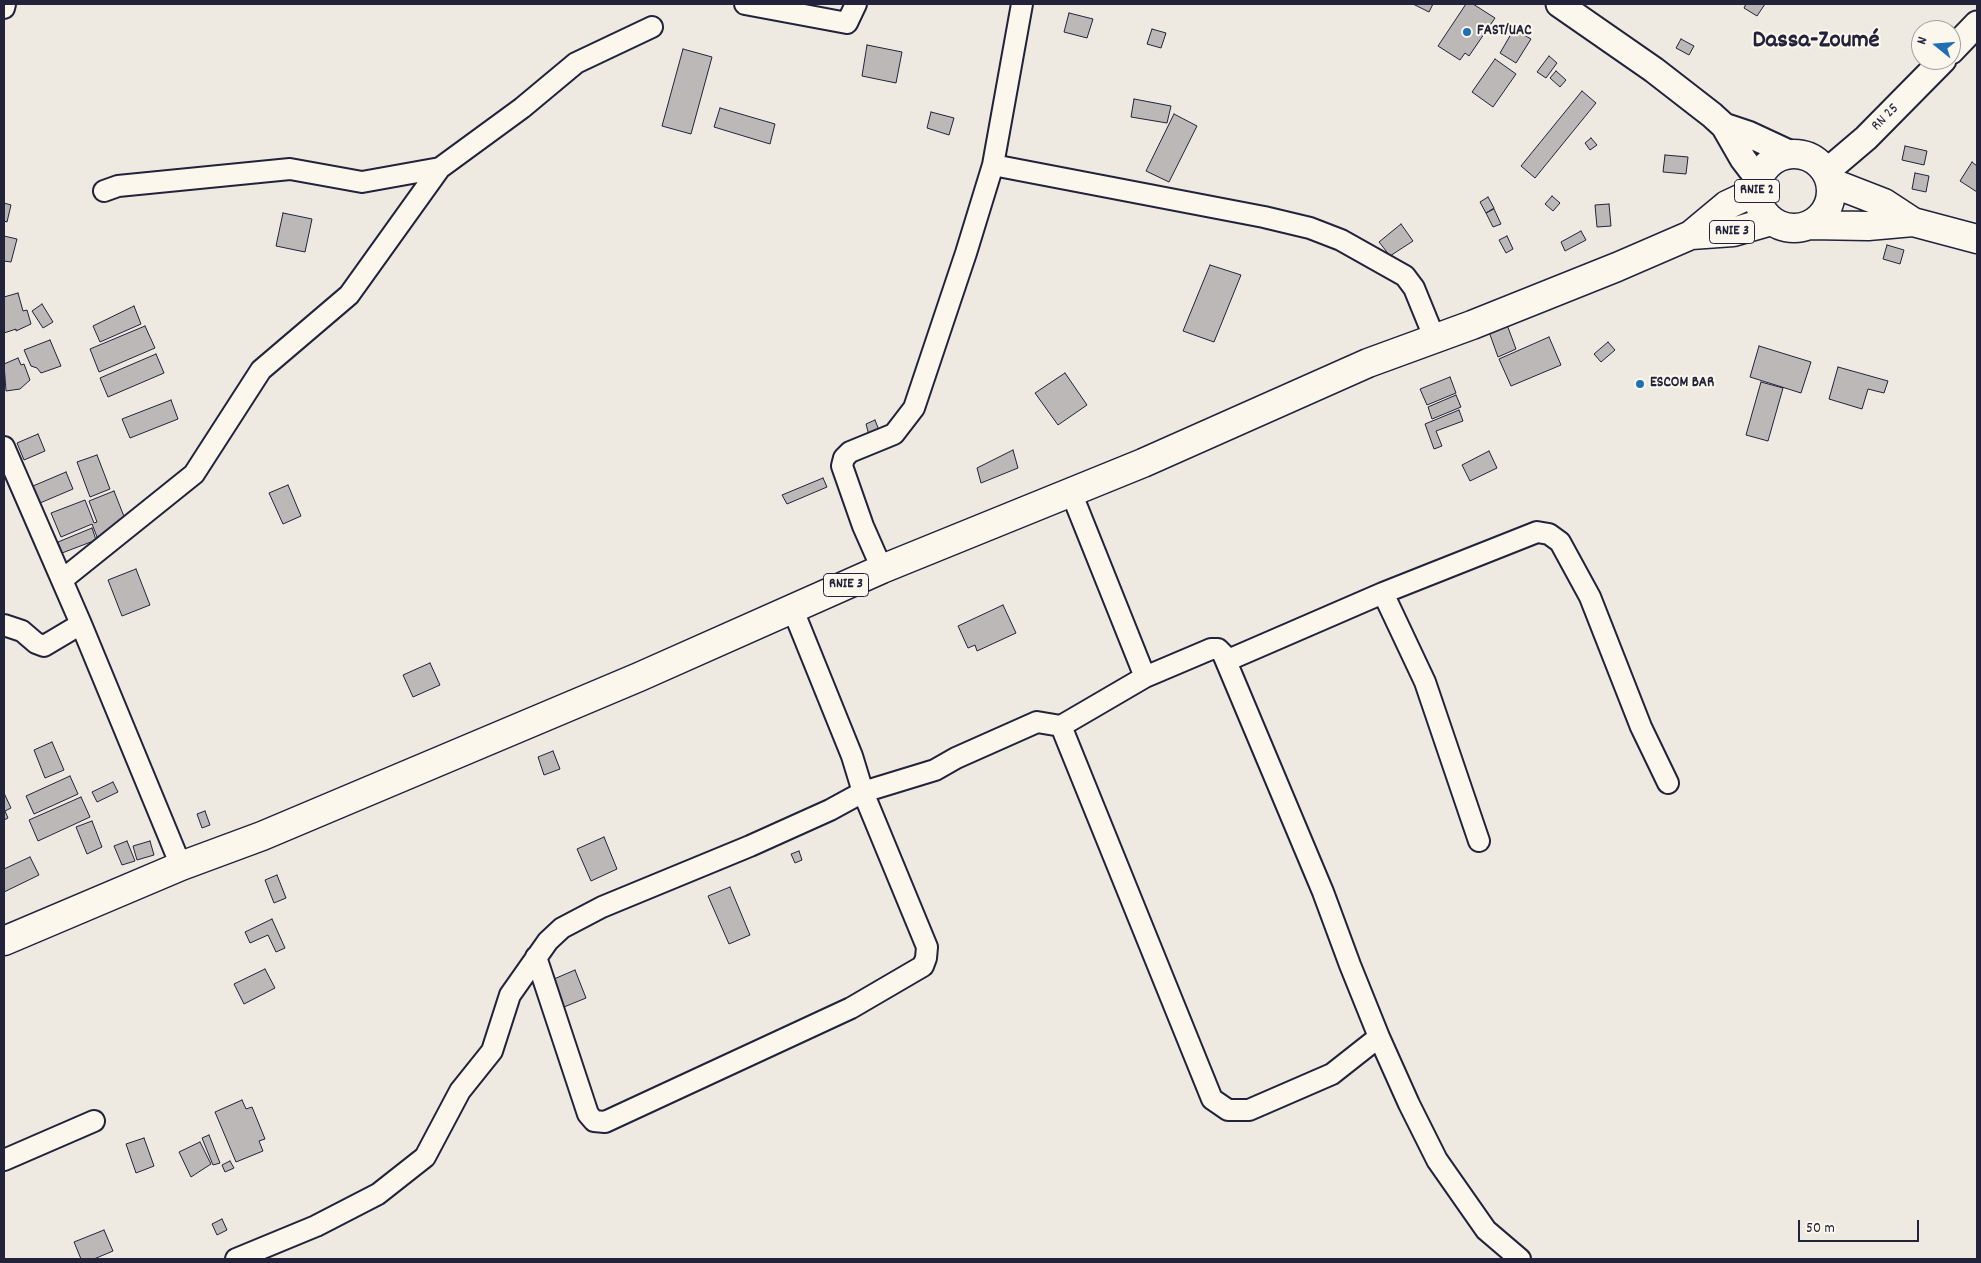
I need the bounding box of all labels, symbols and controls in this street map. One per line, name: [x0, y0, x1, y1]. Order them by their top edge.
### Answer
north arrow: [1911, 20, 1961, 70]
place label: FAST/UAC: [1477, 23, 1532, 41]
marker: FAST/UAC: [1461, 26, 1473, 38]
district label: Dassa-Zoumé: [1753, 28, 1879, 58]
text: N: [1912, 35, 1933, 47]
street label: RN 25: [1868, 100, 1904, 136]
road number: RNIE 2: [1734, 180, 1780, 202]
road number: RNIE 3: [1710, 220, 1754, 243]
place label: ESCOM BAR: [1650, 375, 1714, 393]
marker: ESCOM BAR: [1634, 378, 1646, 390]
road number: RNIE 3: [824, 574, 868, 596]
scale bar: [1801, 1210, 1922, 1242]
text: 50 m: [1806, 1218, 1835, 1240]

